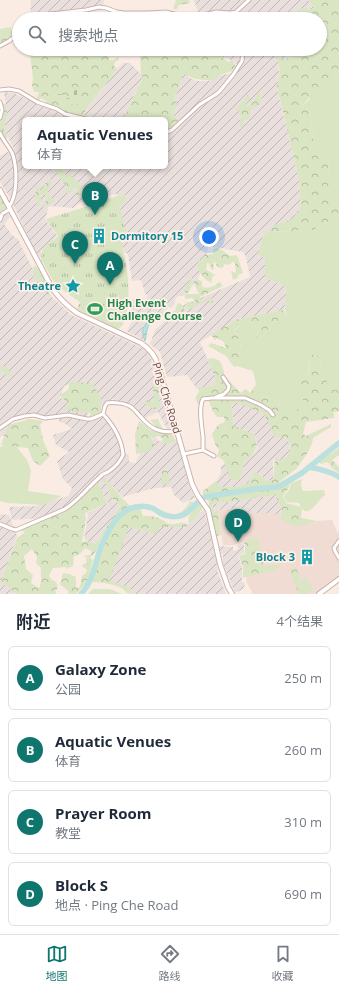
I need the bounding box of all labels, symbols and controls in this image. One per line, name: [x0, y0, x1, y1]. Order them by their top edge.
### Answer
search box: [12, 12, 327, 56]
icon: search: [26, 23, 48, 45]
text: 搜索地点: [58, 25, 118, 45]
popup: [22, 117, 168, 169]
text: Aquatic Venues: [37, 124, 153, 144]
text: 体育: [37, 145, 63, 163]
pin: B: [82, 182, 108, 215]
building icon: Dormitory 15: [90, 227, 108, 245]
your location: [199, 227, 219, 247]
place label: Dormitory 15: [111, 228, 183, 243]
pin: C: [62, 231, 88, 264]
pin: A: [97, 252, 123, 285]
place icon: Theatre: [64, 277, 82, 295]
place label: Theatre: [18, 278, 61, 293]
place label: High Event Challenge Course: [107, 295, 202, 323]
sports icon: High Event Challenge Course: [86, 300, 104, 318]
street label: Ping Che Road: [149, 360, 185, 435]
pin: D: [225, 509, 251, 542]
building icon: Block 3: [298, 548, 316, 566]
place label: Block 3: [256, 549, 295, 564]
text: 附近: [16, 610, 50, 633]
text: 4个结果: [277, 612, 323, 630]
text: Galaxy Zone: [55, 659, 146, 679]
text: A: [26, 669, 34, 687]
text: 250 m: [284, 669, 322, 687]
text: 公园: [55, 680, 81, 698]
text: Aquatic Venues: [55, 731, 171, 751]
text: B: [26, 741, 34, 759]
text: 260 m: [284, 741, 322, 759]
text: 体育: [55, 752, 81, 770]
text: Prayer Room: [55, 803, 152, 823]
text: C: [26, 813, 34, 831]
text: 310 m: [284, 813, 322, 831]
text: 教堂: [55, 824, 81, 842]
text: Block S: [55, 875, 108, 895]
text: D: [25, 885, 35, 903]
text: 690 m: [284, 885, 322, 903]
text: 地点 · Ping Che Road: [55, 896, 179, 914]
tab: 地图: [46, 943, 68, 983]
tab: 路线: [159, 943, 181, 983]
tab: 收藏: [272, 943, 294, 983]

